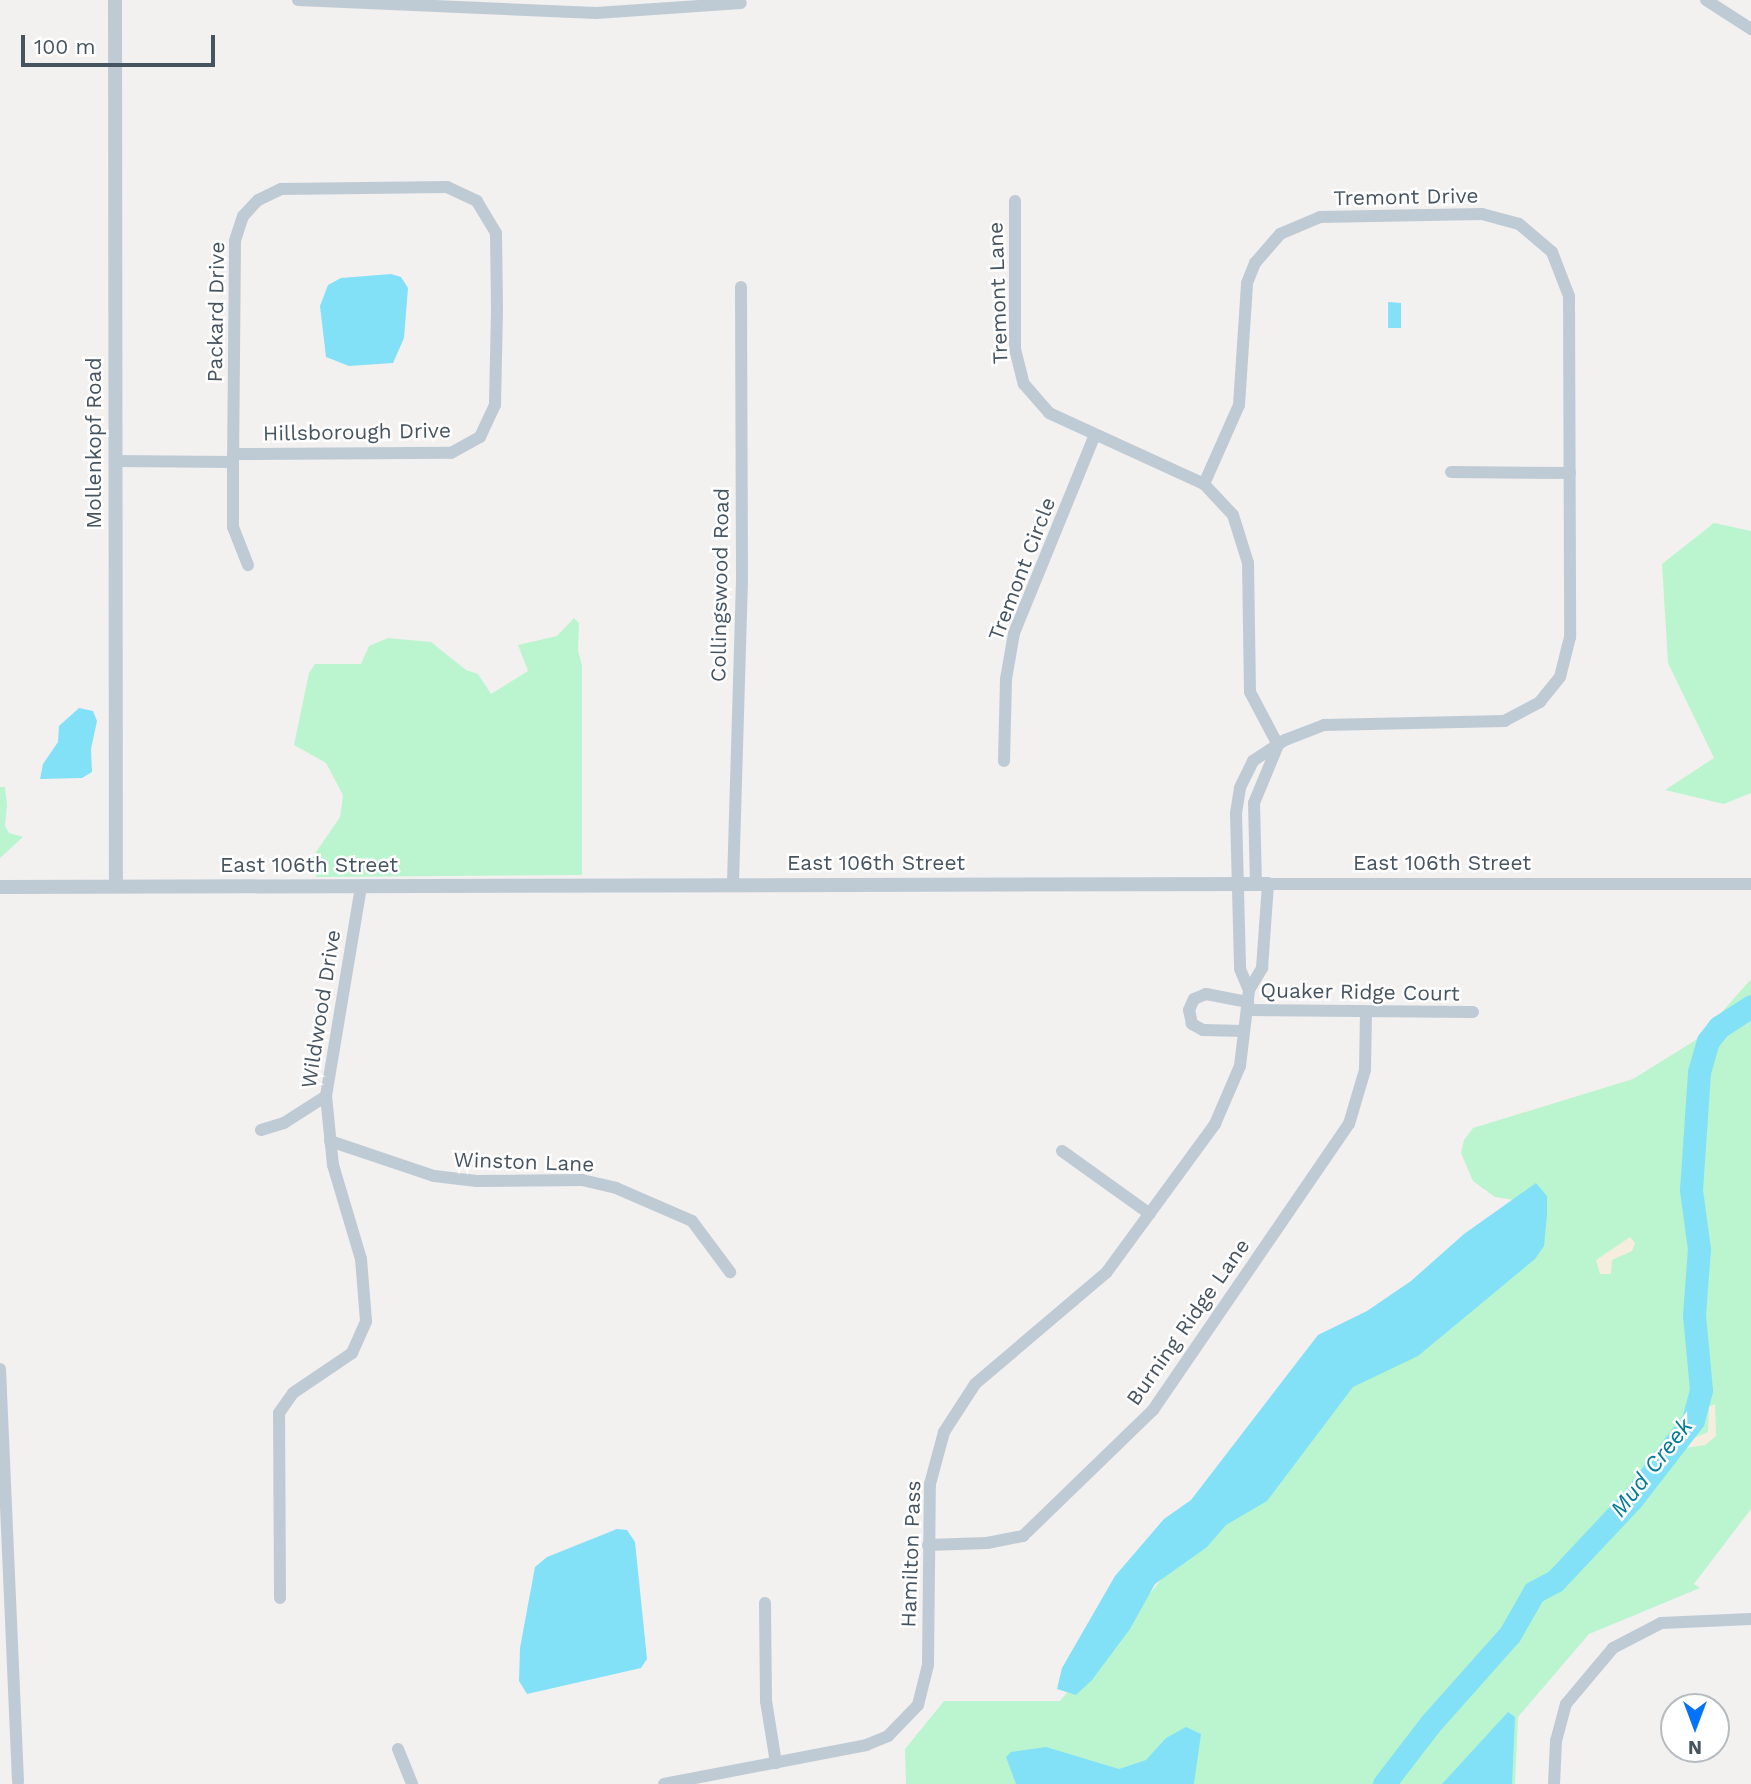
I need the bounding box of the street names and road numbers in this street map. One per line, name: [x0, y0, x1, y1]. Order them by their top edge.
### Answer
street label: Tremont Drive: [1333, 183, 1479, 211]
street label: Tremont Lane: [983, 221, 1013, 365]
street label: Packard Drive: [202, 241, 230, 383]
street label: Mollenkopf Road: [81, 357, 107, 529]
street label: Hillsborough Drive: [263, 418, 451, 446]
street label: Collingswood Road: [706, 488, 734, 682]
street label: Tremont Circle: [983, 494, 1061, 644]
street label: East 106th Street: [787, 850, 965, 876]
street label: East 106th Street: [1353, 850, 1531, 876]
street label: East 106th Street: [220, 852, 398, 878]
street label: Wildwood Drive: [296, 928, 346, 1090]
street label: Quaker Ridge Court: [1260, 978, 1460, 1006]
street label: Winston Lane: [453, 1147, 595, 1177]
street label: Burning Ridge Lane: [1121, 1234, 1255, 1410]
street label: Hamilton Pass: [896, 1480, 926, 1628]

